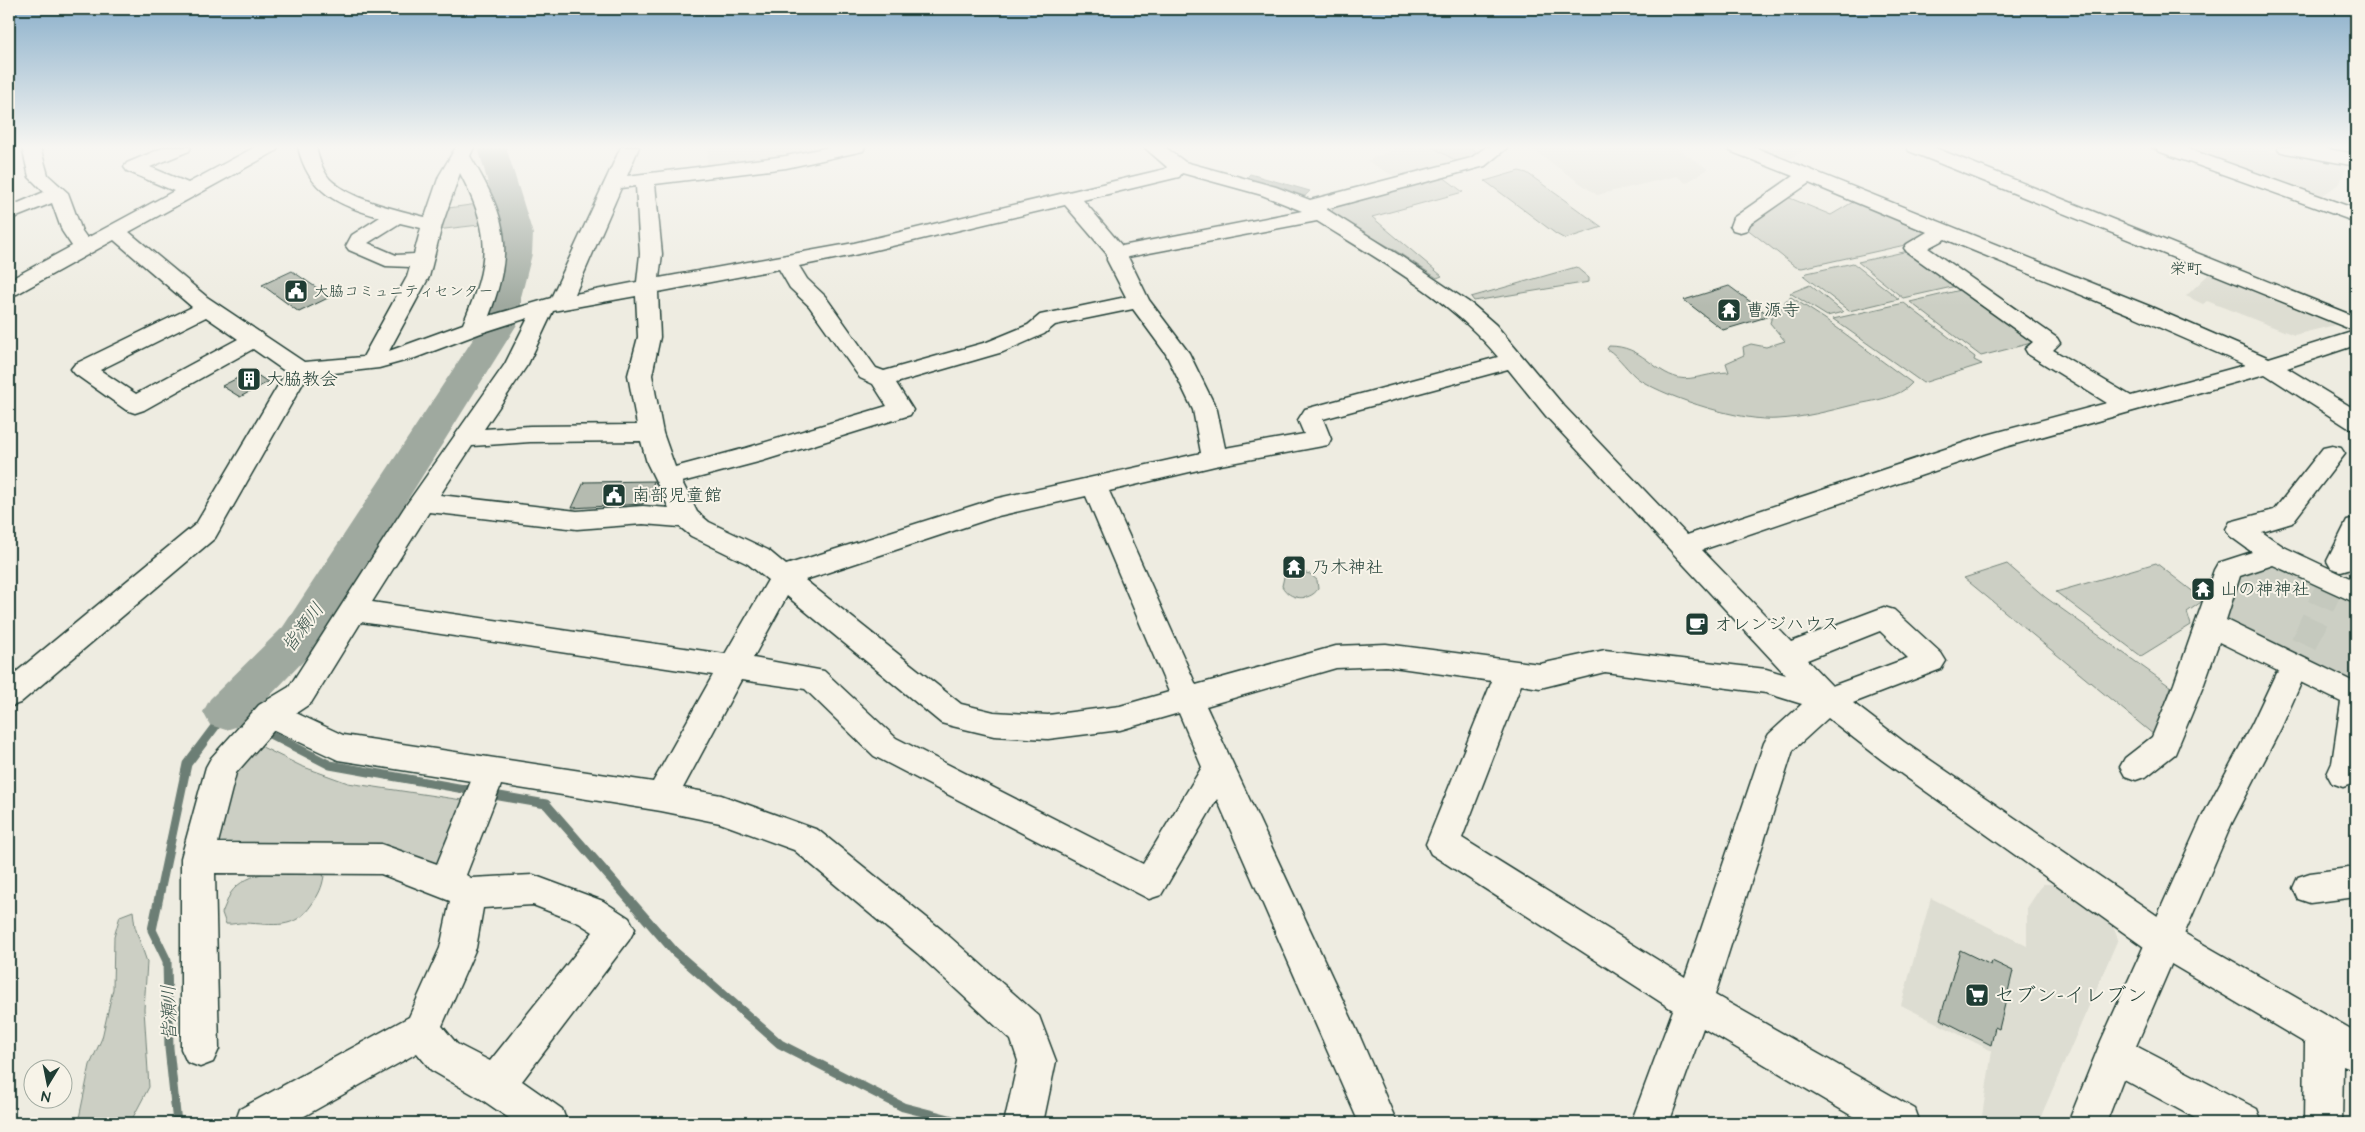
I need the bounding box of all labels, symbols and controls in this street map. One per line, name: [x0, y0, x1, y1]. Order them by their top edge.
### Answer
district label: 栄町: [2170, 258, 2202, 280]
public building icon: 大脇コミュニティセンター: [283, 278, 309, 304]
place label: 大脇コミュニティセンター: [314, 281, 493, 302]
temple icon: 曹源寺: [1716, 297, 1742, 323]
place label: 曹源寺: [1746, 298, 1800, 323]
building icon: 大脇教会: [236, 366, 262, 392]
place label: 大脇教会: [266, 367, 338, 392]
public building icon: 南部児童館: [601, 482, 627, 508]
place label: 南部児童館: [632, 483, 722, 508]
temple icon: 乃木神社: [1281, 554, 1307, 580]
place label: 乃木神社: [1312, 555, 1384, 580]
temple icon: 山の神神社: [2190, 576, 2216, 602]
place label: 山の神神社: [2220, 577, 2310, 602]
water label: 皆瀬川: [275, 597, 331, 659]
cafe icon: オレンジハウス: [1684, 611, 1710, 637]
place label: オレンジハウス: [1714, 612, 1839, 637]
place label: セブン-イレブン: [1994, 981, 2148, 1010]
supermarket icon: セブン-イレブン: [1964, 982, 1990, 1008]
water label: 皆瀬川: [156, 984, 183, 1042]
north arrow: [22, 1060, 72, 1110]
text: N: [40, 1085, 52, 1106]

